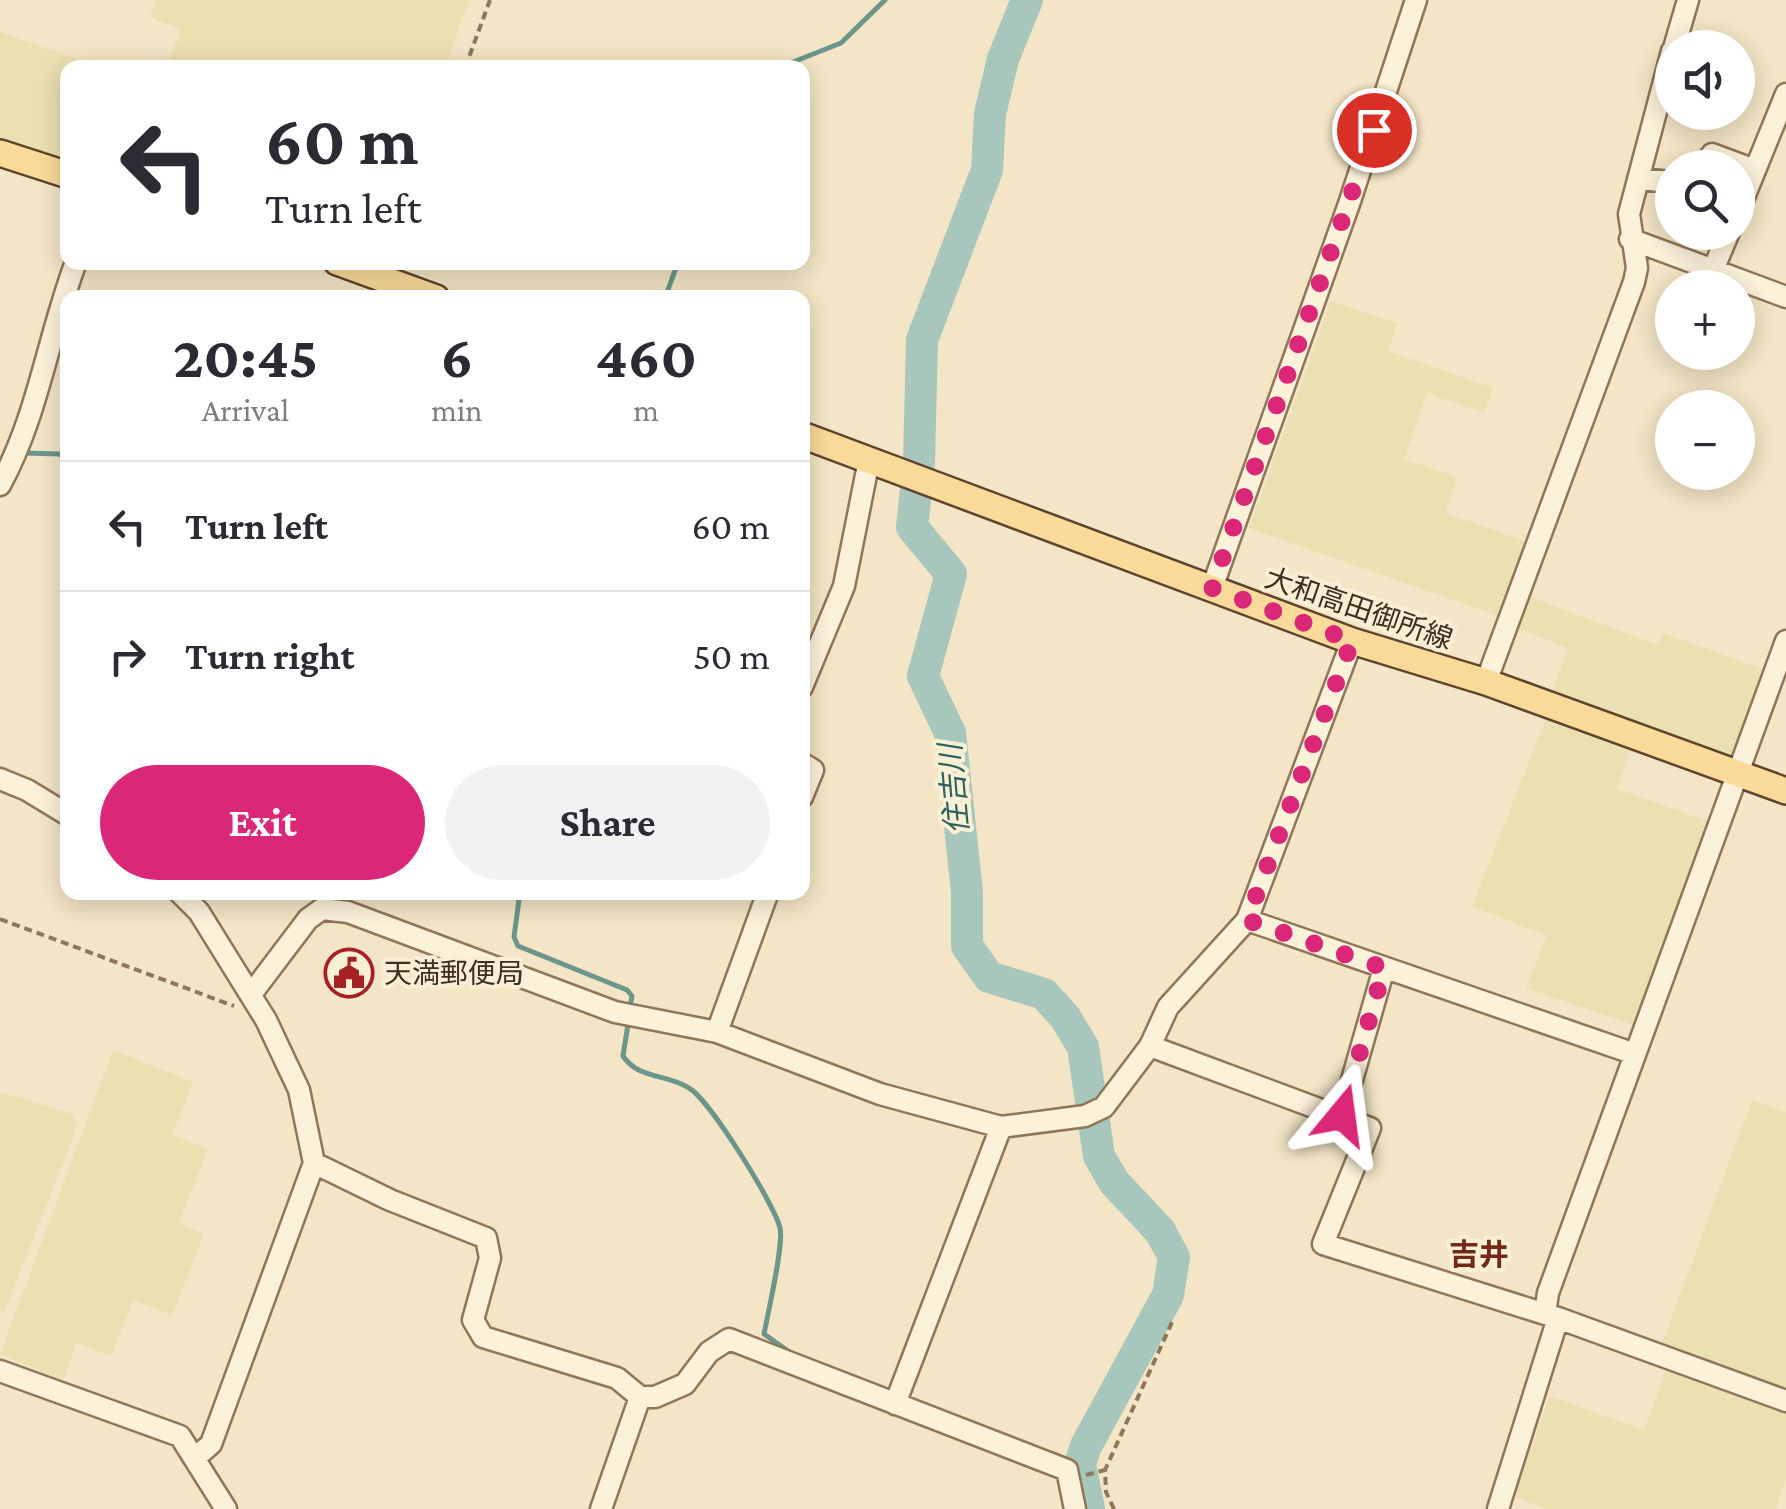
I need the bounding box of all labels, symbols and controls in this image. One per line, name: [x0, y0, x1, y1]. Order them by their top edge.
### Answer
map controls: [1655, 30, 1755, 490]
button: sound: [1655, 30, 1755, 130]
pin: [1332, 88, 1417, 173]
icon: left: [100, 100, 230, 230]
text: 60 m: [265, 101, 418, 179]
icon: arrive: [1347, 103, 1402, 158]
button: search: [1655, 150, 1755, 250]
text: Turn left: [265, 183, 422, 233]
button: +: [1655, 270, 1755, 370]
text: 20:45: [173, 323, 318, 390]
text: 6: [440, 323, 473, 390]
text: 460: [595, 323, 697, 390]
button: −: [1655, 390, 1755, 490]
text: Arrival: [202, 392, 289, 428]
text: min: [431, 392, 482, 428]
text: m: [633, 392, 659, 428]
icon: left: [100, 499, 155, 554]
text: Turn left: [185, 505, 328, 547]
text: 60 m: [692, 505, 770, 547]
street label: 大和高田御所線: [1261, 562, 1457, 655]
icon: right: [100, 629, 155, 684]
text: Turn right: [185, 635, 354, 677]
text: 50 m: [693, 635, 770, 677]
water label: 住吉川: [933, 740, 974, 835]
button: Exit: [100, 765, 425, 880]
button: Share: [445, 765, 770, 880]
public building icon: 天満郵便局: [323, 947, 375, 999]
place label: 天満郵便局: [384, 958, 524, 989]
position arrow: [1290, 1063, 1394, 1167]
district label: 吉井: [1449, 1238, 1509, 1271]

